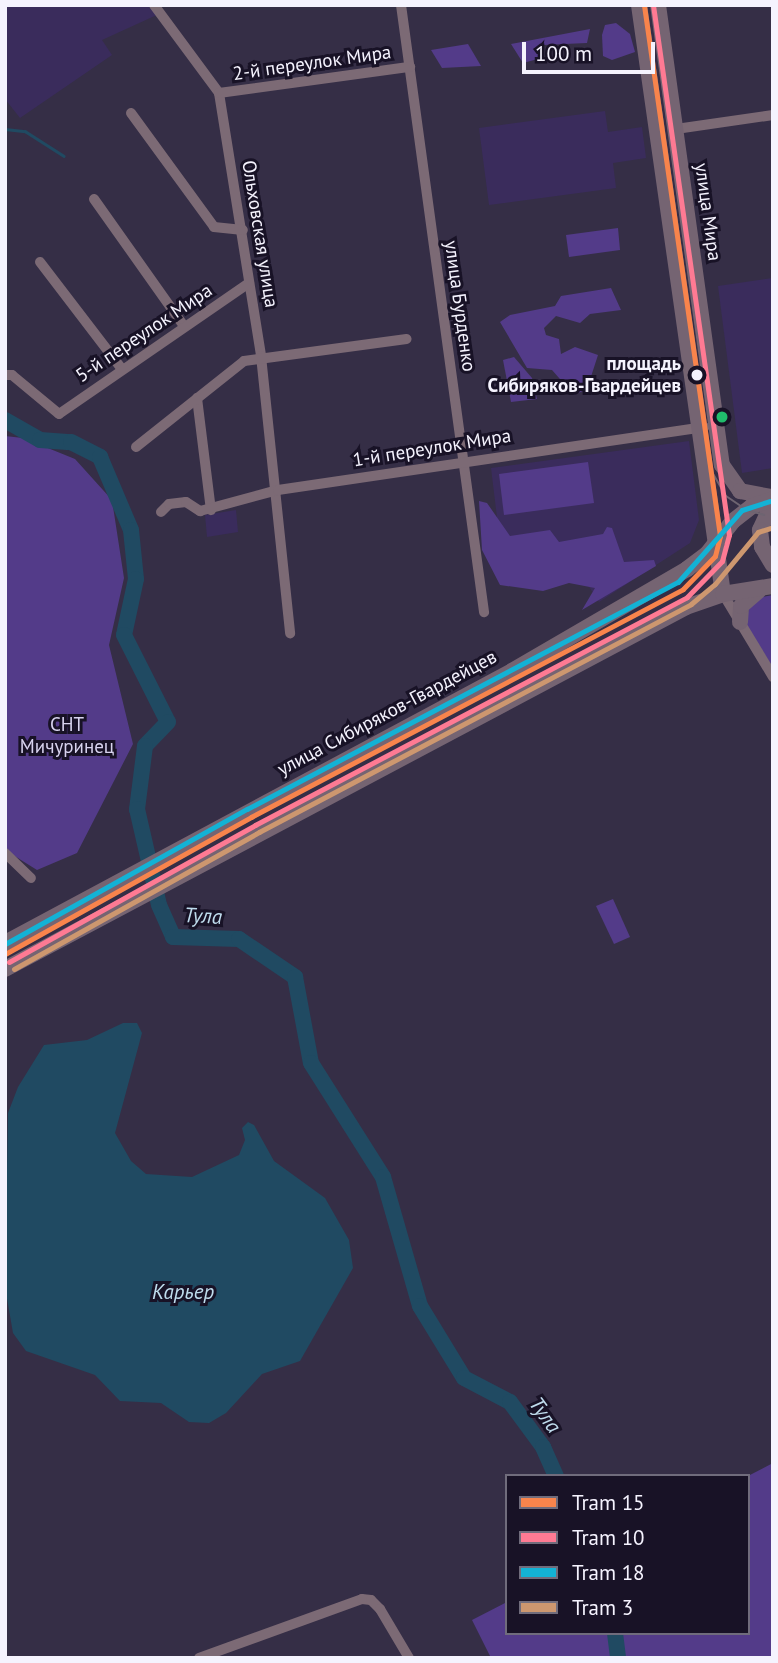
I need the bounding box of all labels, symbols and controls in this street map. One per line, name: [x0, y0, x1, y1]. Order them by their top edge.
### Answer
scale bar: [526, 28, 659, 72]
text: 100 m: [535, 40, 592, 67]
street label: 2-й переулок Мира: [231, 41, 393, 85]
street label: Ольховская улица: [237, 159, 283, 309]
street label: улица Мира: [690, 162, 726, 262]
street label: улица Бурденко: [440, 239, 480, 373]
street label: 5-й переулок Мира: [71, 279, 217, 387]
place label: площадь Сибиряков-Гвардейцев: [488, 353, 681, 397]
marker: площадь Сибиряков-Гвардейцев: [687, 365, 707, 385]
unlabelled marker: [715, 410, 729, 424]
street label: 1-й переулок Мира: [351, 424, 513, 472]
street label: улица Сибиряков-Гвардейцев: [273, 645, 501, 781]
park label: СНТ Мичуринец: [20, 714, 114, 758]
water label: Тула: [183, 902, 223, 930]
water label: Карьер: [152, 1279, 214, 1305]
water label: Тула: [524, 1392, 566, 1438]
legend: [505, 1474, 750, 1635]
text: Tram 15: [572, 1489, 645, 1516]
text: Tram 10: [572, 1524, 645, 1551]
text: Tram 18: [572, 1559, 645, 1586]
text: Tram 3: [572, 1594, 633, 1621]

